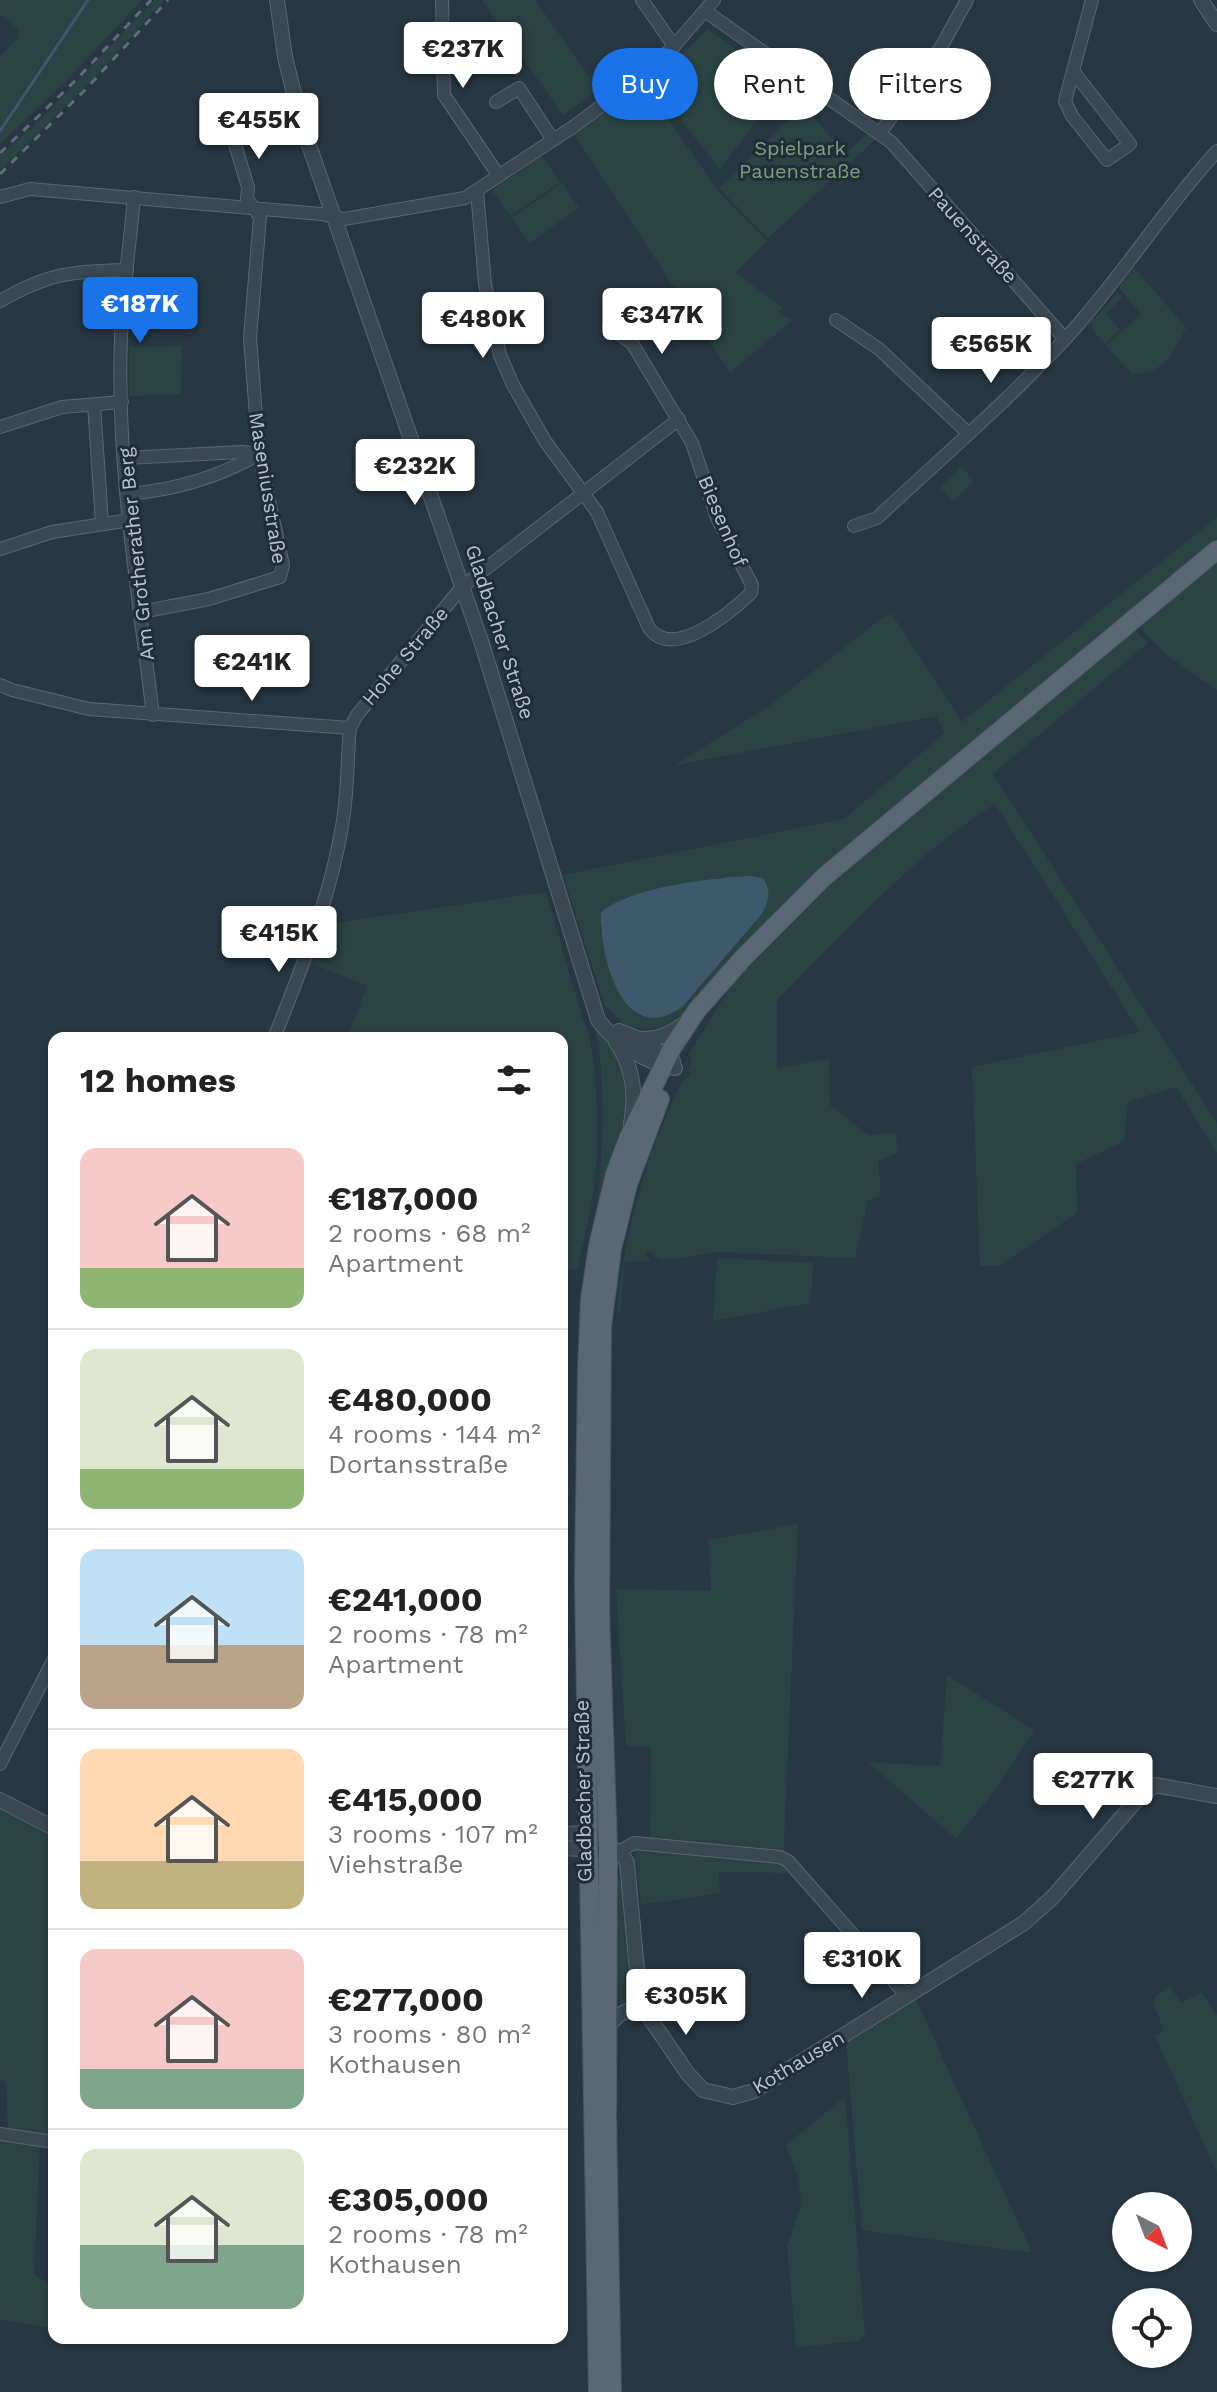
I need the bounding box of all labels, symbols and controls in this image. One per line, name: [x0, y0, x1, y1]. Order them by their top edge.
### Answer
pin: €237K: [407, 22, 519, 90]
text: €237K: [422, 33, 504, 63]
chip: Buy: [592, 48, 698, 120]
chip: Rent: [714, 48, 833, 120]
chip: Filters: [849, 48, 991, 120]
pin: €455K: [203, 93, 315, 161]
text: €455K: [217, 104, 301, 134]
park label: Spielpark Pauenstraße: [739, 136, 861, 183]
street label: Pauenstraße: [923, 182, 1023, 288]
pin: €187K: [84, 277, 196, 345]
text: €187K: [101, 288, 179, 318]
pin: €347K: [606, 288, 718, 356]
pin: €480K: [427, 292, 539, 360]
text: €347K: [621, 299, 704, 329]
text: €480K: [440, 303, 526, 333]
pin: €565K: [935, 317, 1047, 385]
text: €565K: [950, 328, 1032, 358]
street label: Maseniusstraße: [244, 411, 292, 565]
pin: €232K: [359, 439, 471, 507]
street label: Am Grotherather Berg: [113, 446, 159, 662]
text: €232K: [374, 450, 456, 480]
street label: Biesenhof: [693, 472, 753, 570]
street label: Gladbacher Straße: [460, 542, 540, 722]
street label: Hohe Straße: [357, 602, 453, 710]
pin: €241K: [196, 635, 308, 703]
text: €241K: [213, 646, 291, 676]
pin: €415K: [223, 906, 335, 974]
text: €415K: [240, 917, 318, 947]
icon: filters: [492, 1058, 536, 1102]
text: 12 homes: [80, 1060, 236, 1100]
text: €187,000: [328, 1178, 479, 1218]
icon: home: [144, 1180, 240, 1276]
text: 2 rooms · 68 m²: [328, 1218, 530, 1248]
text: Apartment: [328, 1248, 464, 1278]
text: €480,000: [328, 1379, 492, 1419]
icon: home: [144, 1381, 240, 1477]
text: 4 rooms · 144 m²: [328, 1419, 541, 1449]
text: Dortansstraße: [328, 1449, 508, 1479]
text: €241,000: [328, 1579, 483, 1619]
icon: home: [144, 1581, 240, 1677]
text: 2 rooms · 78 m²: [328, 1619, 528, 1649]
text: Apartment: [328, 1649, 464, 1679]
street label: Gladbacher Straße: [569, 1700, 597, 1882]
pin: €277K: [1037, 1753, 1149, 1821]
text: €277K: [1052, 1764, 1134, 1794]
text: €415,000: [328, 1779, 483, 1819]
icon: home: [144, 1781, 240, 1877]
text: 3 rooms · 107 m²: [328, 1819, 538, 1849]
text: Viehstraße: [328, 1849, 463, 1879]
pin: €310K: [806, 1932, 918, 2000]
text: €310K: [822, 1943, 902, 1973]
pin: €305K: [630, 1969, 742, 2037]
text: €277,000: [328, 1979, 484, 2019]
text: €305K: [644, 1980, 728, 2010]
icon: home: [144, 1981, 240, 2077]
text: 3 rooms · 80 m²: [328, 2019, 531, 2049]
street label: Kothausen: [748, 2025, 848, 2099]
text: Kothausen: [328, 2049, 462, 2079]
text: €305,000: [328, 2179, 489, 2219]
icon: home: [144, 2181, 240, 2277]
north arrow: [1112, 2192, 1192, 2272]
map controls: [1112, 2192, 1192, 2368]
text: 2 rooms · 78 m²: [328, 2219, 528, 2249]
text: Kothausen: [328, 2249, 462, 2279]
button: locate: [1112, 2288, 1192, 2368]

